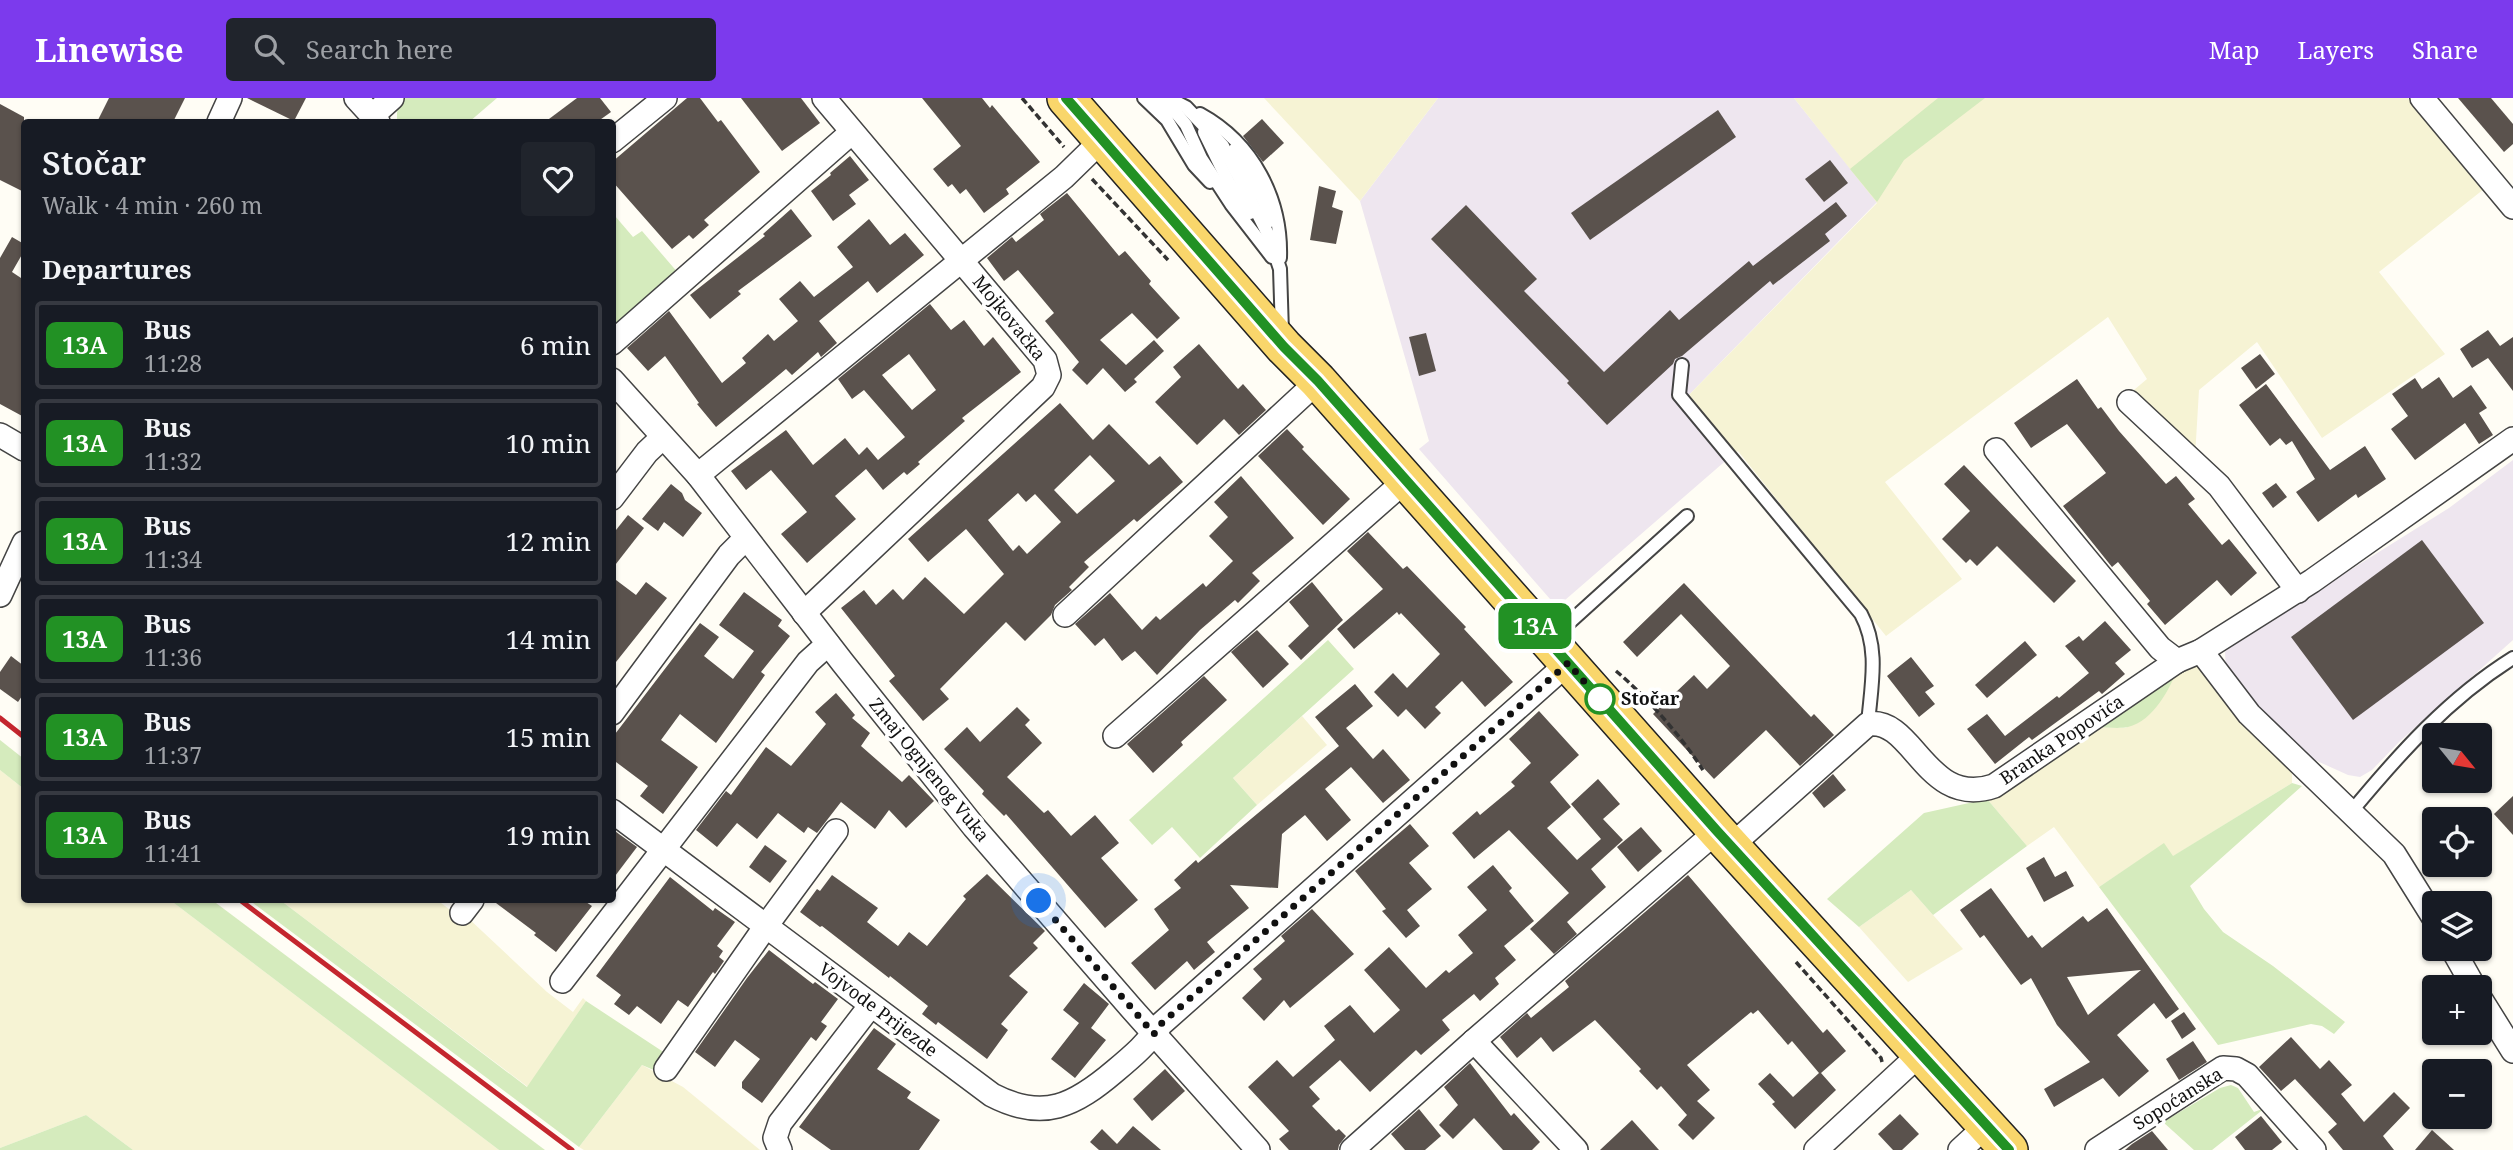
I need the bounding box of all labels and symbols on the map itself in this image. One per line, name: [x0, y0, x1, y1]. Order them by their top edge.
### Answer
street label: Mojkovačka: [968, 270, 1052, 365]
line badge: 13A: [1495, 603, 1575, 649]
marker: Stočar: [1585, 684, 1615, 714]
place label: Stočar: [1621, 686, 1680, 710]
street label: Branka Popovića: [1995, 689, 2128, 790]
street label: Zmaj Ognjenog Vuka: [864, 693, 995, 846]
north arrow: [2422, 723, 2492, 793]
your location: [1021, 883, 1056, 918]
street label: Vojvode Prijezde: [814, 957, 943, 1062]
street label: Sopoćanska: [2128, 1061, 2227, 1135]

